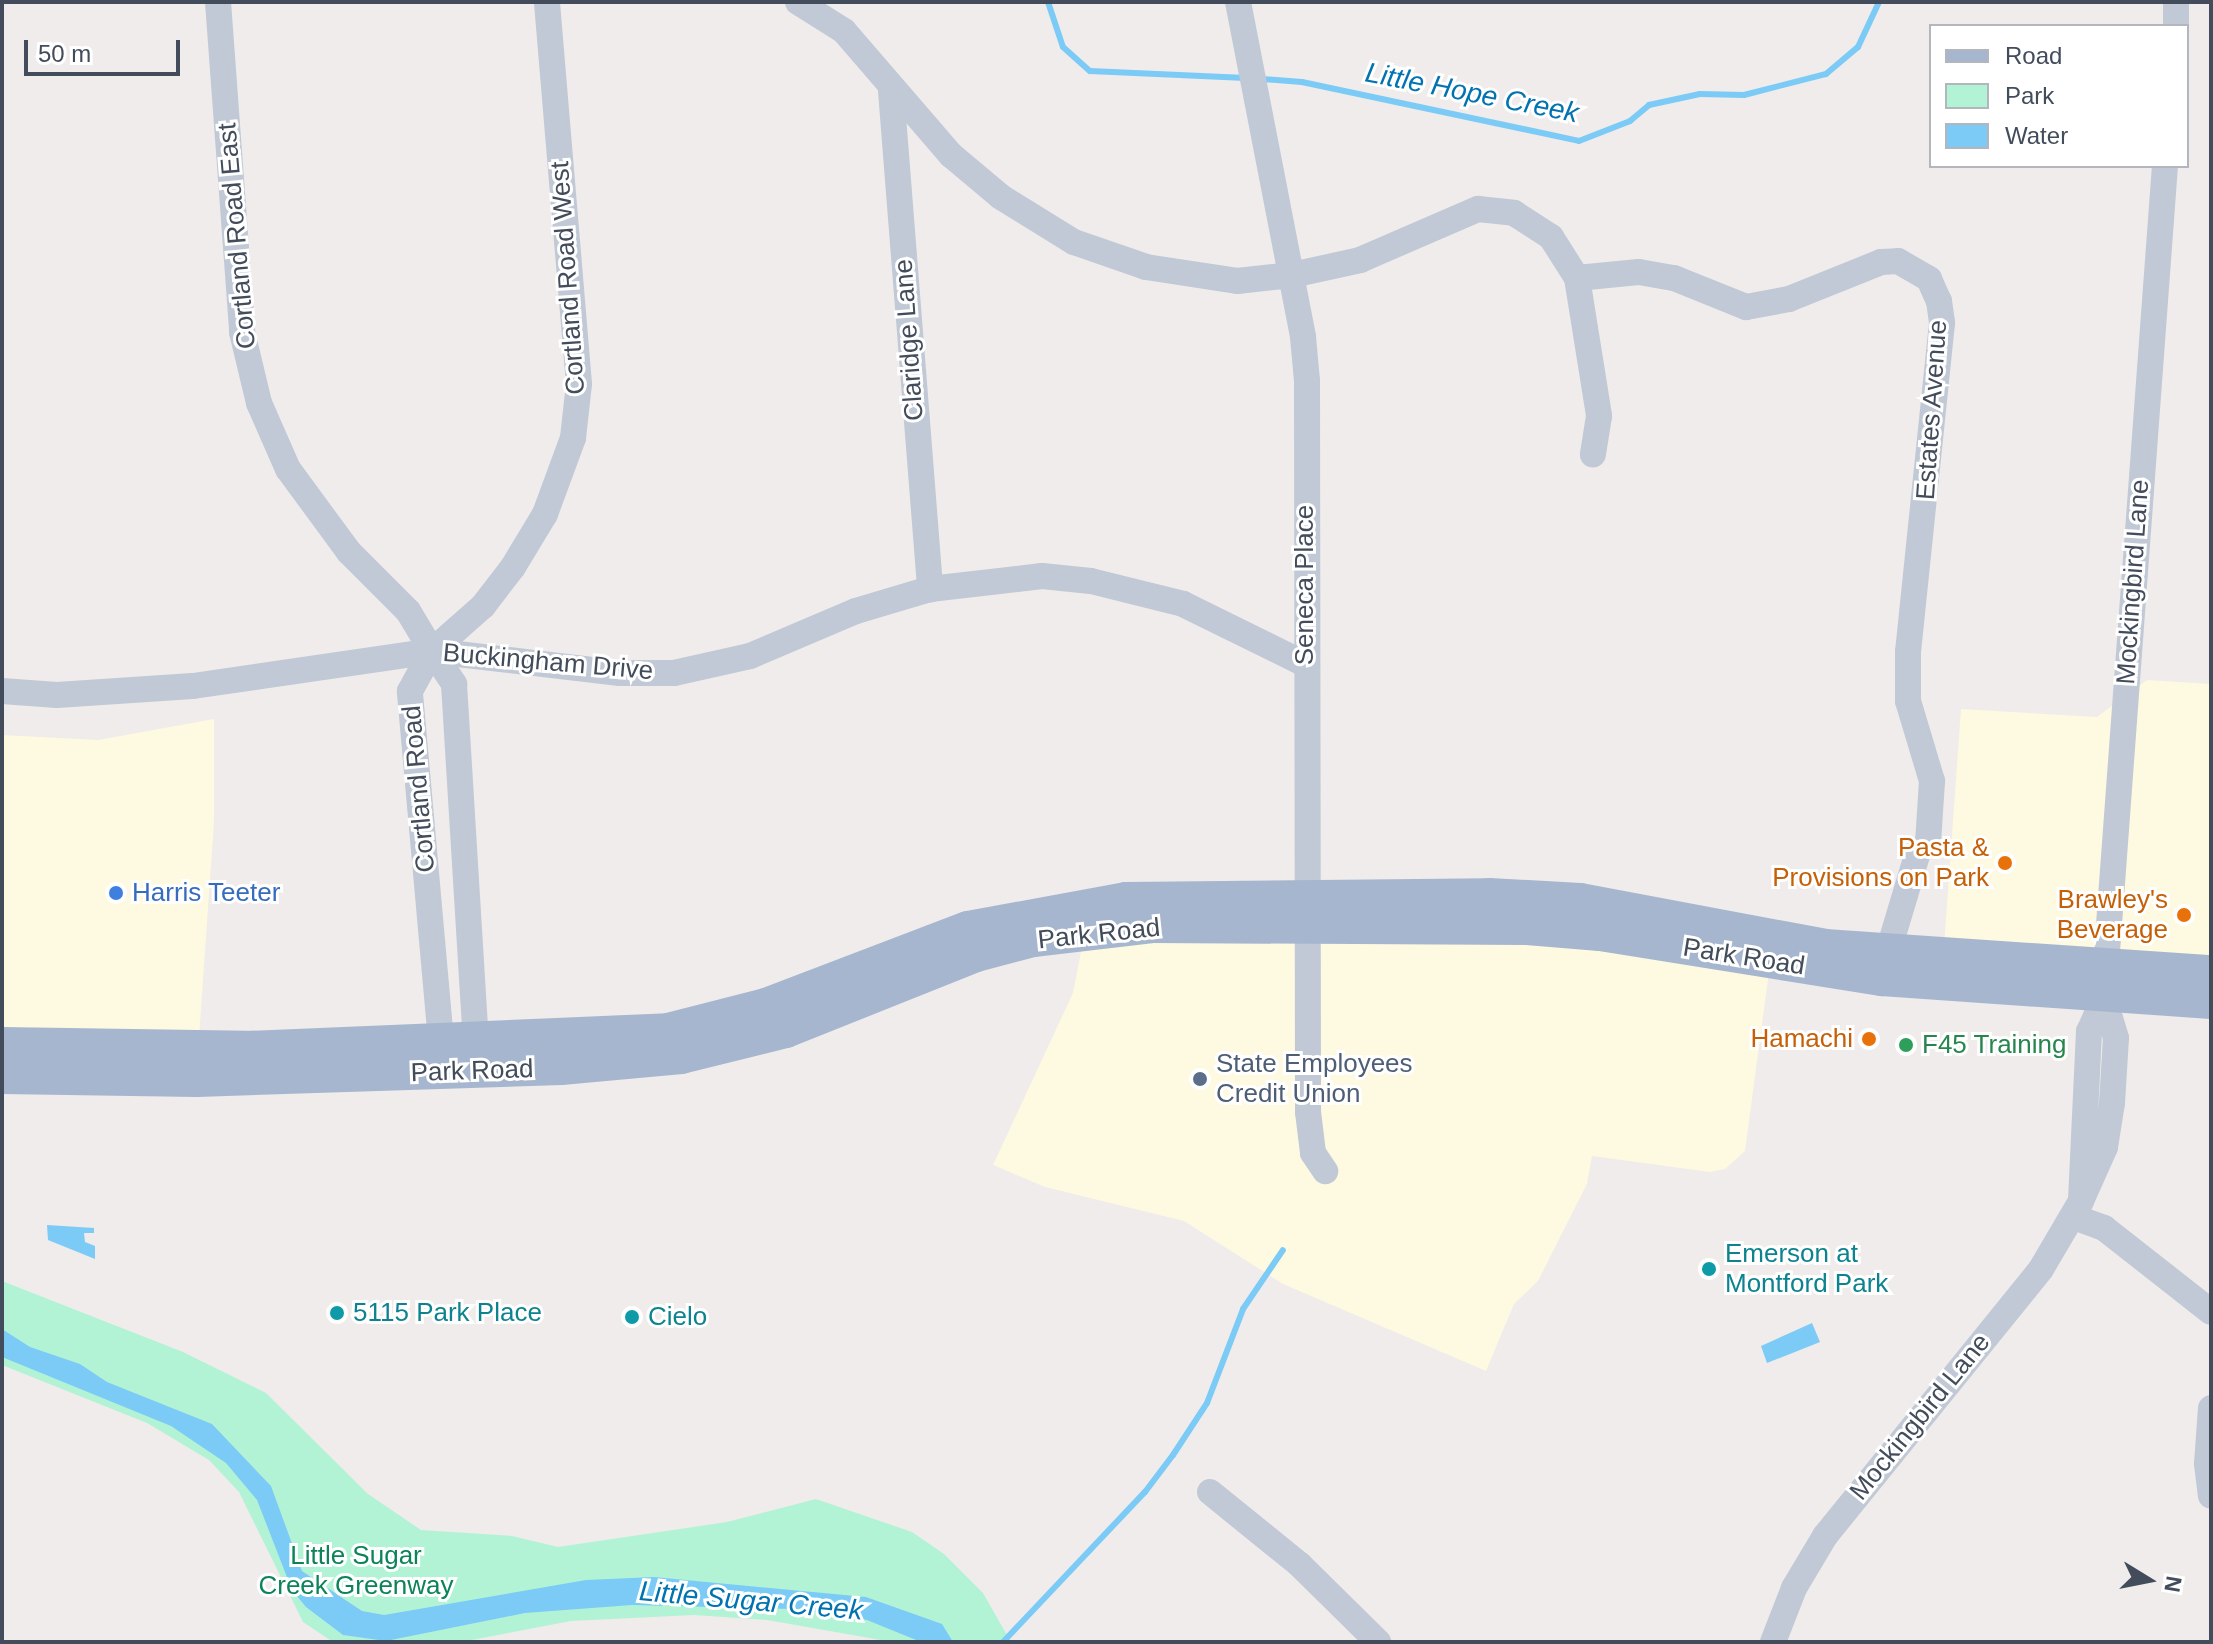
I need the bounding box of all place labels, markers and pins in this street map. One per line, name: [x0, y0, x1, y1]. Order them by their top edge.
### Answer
place label: Pasta & Provisions on Park: [1772, 832, 1989, 894]
marker: Pasta & Provisions on Park: [1996, 854, 2014, 872]
place label: Harris Teeter: [132, 877, 281, 909]
marker: Harris Teeter: [107, 884, 125, 902]
place label: Brawley's Beverage: [2057, 884, 2168, 946]
marker: Brawley's Beverage: [2175, 906, 2193, 924]
place label: Hamachi: [1750, 1023, 1853, 1055]
place label: F45 Training: [1922, 1029, 2067, 1061]
marker: Hamachi: [1860, 1030, 1878, 1048]
marker: F45 Training: [1897, 1036, 1915, 1054]
place label: State Employees Credit Union: [1216, 1048, 1413, 1110]
marker: State Employees Credit Union: [1191, 1070, 1209, 1088]
place label: Emerson at Montford Park: [1725, 1238, 1888, 1300]
marker: Emerson at Montford Park: [1700, 1260, 1718, 1278]
place label: 5115 Park Place: [353, 1297, 542, 1329]
place label: Cielo: [648, 1301, 707, 1333]
marker: 5115 Park Place: [328, 1304, 346, 1322]
marker: Cielo: [623, 1308, 641, 1326]

